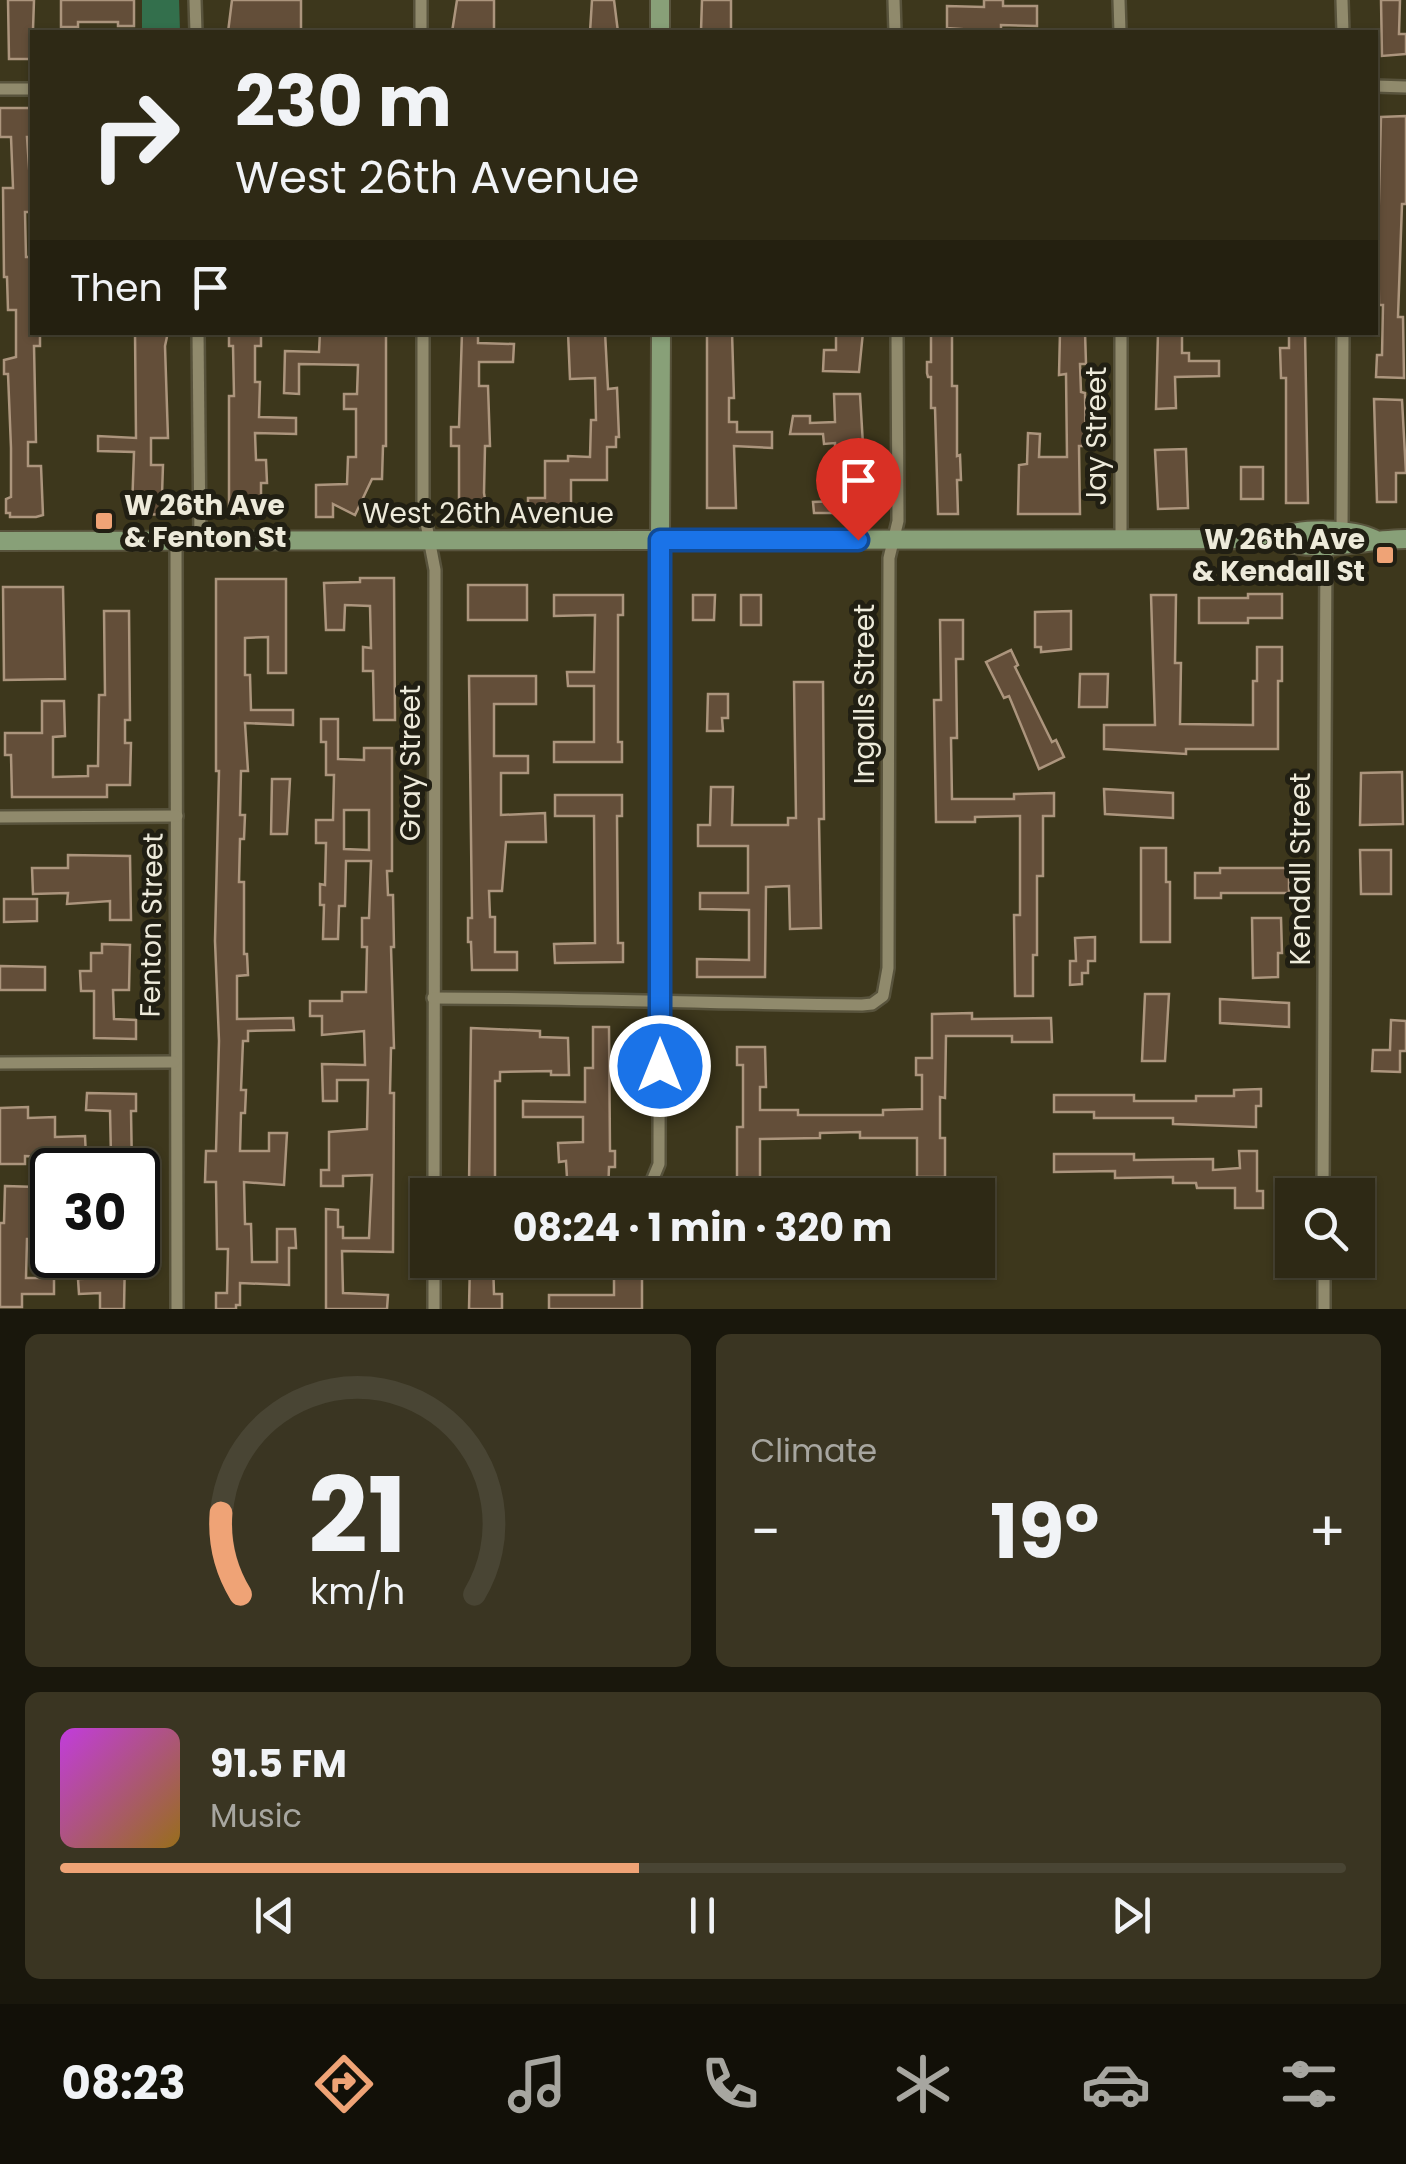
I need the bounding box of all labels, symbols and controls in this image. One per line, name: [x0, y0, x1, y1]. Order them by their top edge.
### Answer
text: 230 m: [235, 52, 452, 151]
icon: right: [70, 70, 200, 200]
text: West 26th Avenue: [235, 146, 639, 209]
icon: arrive: [183, 260, 238, 315]
text: Then: [70, 261, 163, 314]
street label: Jay Street: [1077, 367, 1116, 506]
pin: [816, 438, 901, 541]
icon: arrive: [831, 453, 886, 508]
place label: W 26th Ave & Fenton St: [124, 486, 286, 557]
street label: West 26th Avenue: [362, 494, 614, 533]
marker: W 26th Ave & Fenton St: [93, 510, 115, 532]
place label: W 26th Ave & Kendall St: [1192, 520, 1365, 591]
marker: W 26th Ave & Kendall St: [1374, 544, 1396, 566]
street label: Ingalls Street: [845, 604, 884, 784]
street label: Gray Street: [391, 685, 430, 841]
street label: Kendall Street: [1281, 772, 1320, 966]
street label: Fenton Street: [130, 832, 173, 1018]
position arrow: [608, 1014, 712, 1118]
speed limit sign: 30: [30, 1148, 160, 1278]
map controls: [1275, 1178, 1375, 1278]
button: search: [1275, 1178, 1375, 1278]
text: 08:24 · 1 min · 320 m: [513, 1201, 892, 1254]
text: Climate: [751, 1428, 877, 1473]
text: 21: [308, 1443, 407, 1588]
text: 19°: [990, 1479, 1099, 1584]
text: −: [751, 1493, 781, 1570]
text: +: [1308, 1493, 1346, 1570]
text: km/h: [310, 1566, 405, 1617]
text: 91.5 FM: [210, 1737, 347, 1790]
text: Music: [210, 1793, 302, 1838]
icon: previous: [247, 1888, 302, 1943]
icon: pause: [675, 1888, 730, 1943]
icon: next: [1104, 1888, 1159, 1943]
icon: directions: [309, 2049, 379, 2119]
icon: music: [502, 2049, 572, 2119]
icon: phone: [695, 2049, 765, 2119]
icon: climate: [888, 2049, 958, 2119]
icon: car: [1081, 2049, 1151, 2119]
icon: filters: [1274, 2049, 1344, 2119]
text: 08:23: [62, 2052, 186, 2115]

